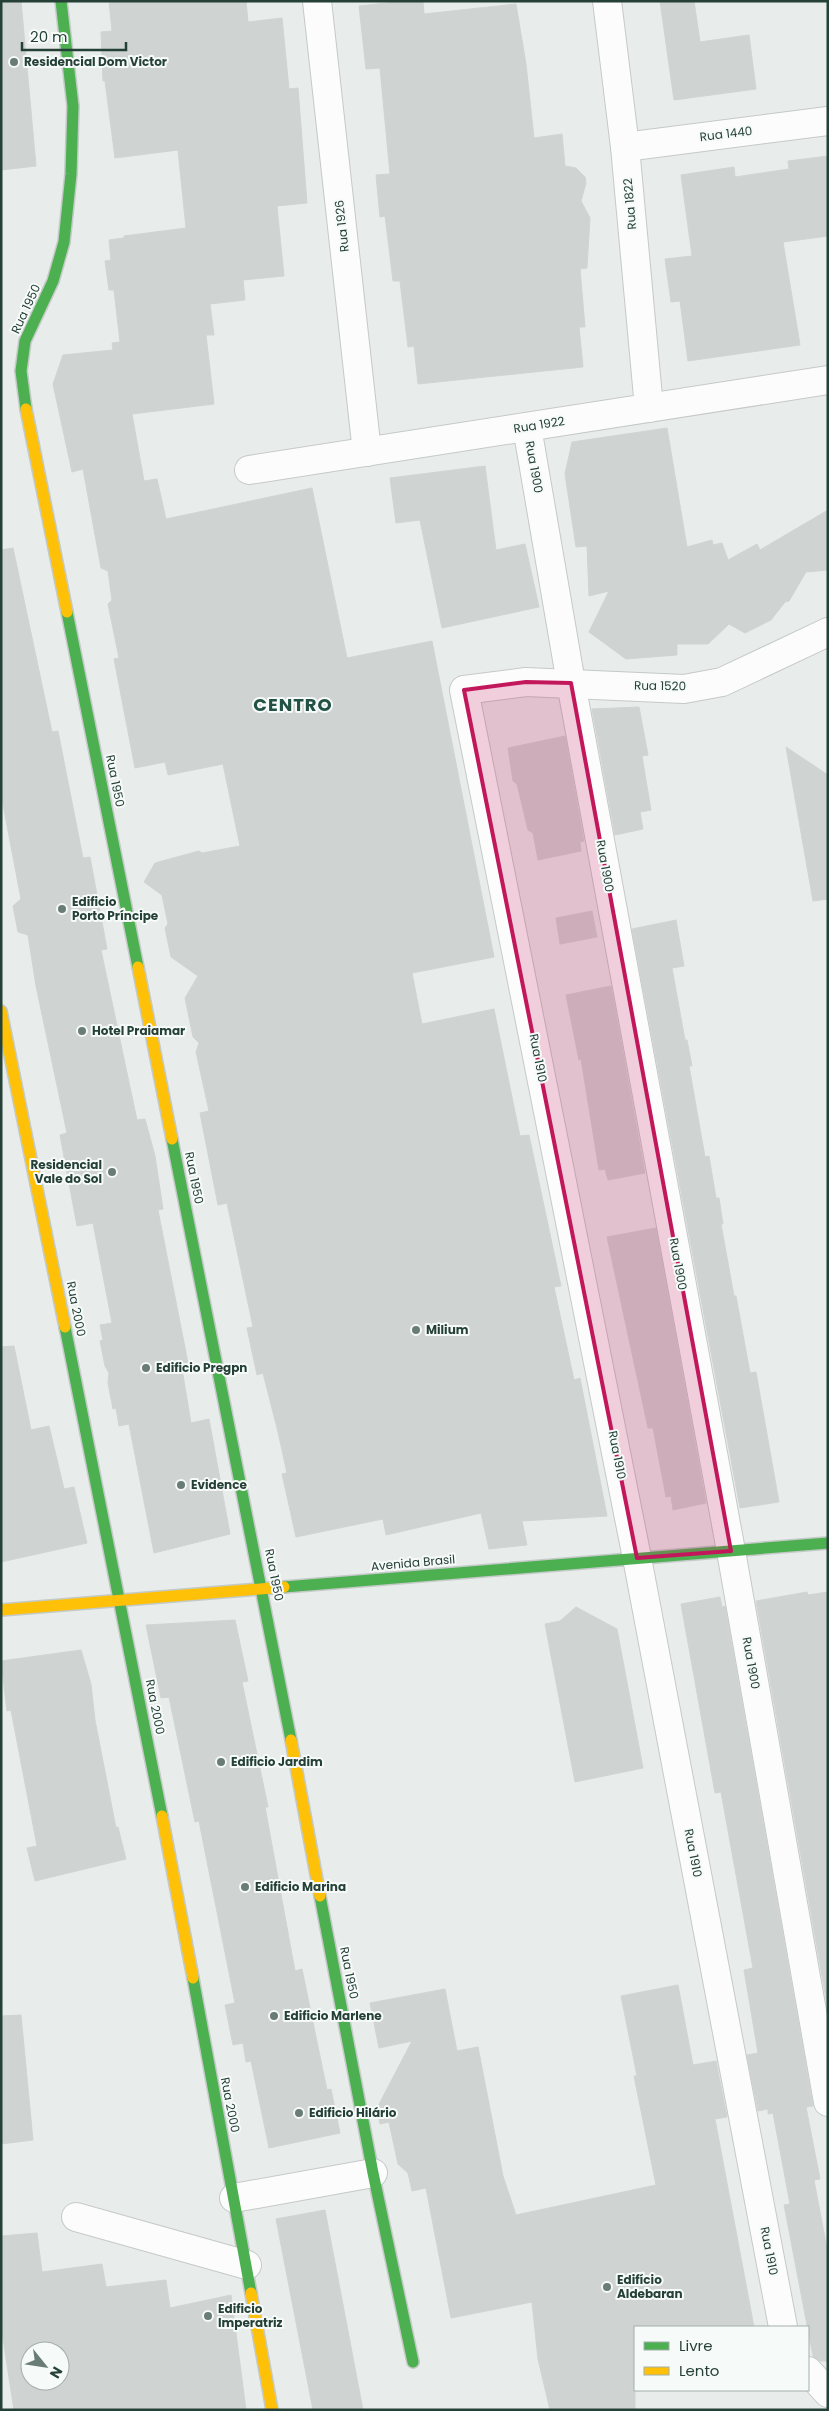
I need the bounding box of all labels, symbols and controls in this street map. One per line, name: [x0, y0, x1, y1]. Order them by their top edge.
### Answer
scale bar: [22, 20, 126, 52]
text: 20 m: [30, 26, 68, 47]
place label: Residencial Dom Victor: [24, 53, 167, 70]
marker: Residencial Dom Victor: [8, 56, 20, 68]
street label: Rua 1440: [699, 122, 753, 145]
street label: Rua 1822: [619, 178, 640, 230]
street label: Rua 1926: [330, 199, 353, 253]
street label: Rua 1950: [7, 281, 44, 336]
street label: Rua 1922: [512, 412, 566, 437]
street label: Rua 1900: [522, 439, 547, 494]
street label: Rua 1520: [634, 677, 686, 694]
district label: CENTRO: [253, 692, 333, 717]
street label: Rua 1950: [102, 753, 129, 808]
street label: Rua 1900: [593, 838, 618, 893]
place label: Edificio Porto Príncipe: [72, 893, 159, 924]
marker: Edificio Porto Príncipe: [56, 903, 68, 915]
place label: Hotel Praiamar: [92, 1022, 185, 1039]
marker: Hotel Praiamar: [76, 1025, 88, 1037]
street label: Rua 1910: [525, 1032, 552, 1084]
street label: Rua 1950: [181, 1150, 208, 1205]
place label: Residencial Vale do Sol: [30, 1156, 102, 1187]
marker: Residencial Vale do Sol: [106, 1166, 118, 1178]
street label: Rua 1900: [666, 1236, 691, 1291]
street label: Rua 2000: [63, 1280, 90, 1338]
place label: Milium: [426, 1321, 469, 1338]
marker: Milium: [410, 1324, 422, 1336]
place label: Edificio Pregpn: [156, 1359, 247, 1376]
marker: Edificio Pregpn: [140, 1362, 152, 1374]
street label: Rua 1910: [604, 1429, 631, 1481]
place label: Evidence: [191, 1476, 247, 1493]
marker: Evidence: [175, 1479, 187, 1491]
street label: Rua 1950: [261, 1547, 288, 1602]
street label: Avenida Brasil: [370, 1550, 456, 1575]
street label: Rua 1900: [739, 1635, 764, 1690]
street label: Rua 2000: [142, 1678, 169, 1736]
place label: Edificio Jardim: [231, 1753, 323, 1770]
marker: Edificio Jardim: [215, 1756, 227, 1768]
street label: Rua 1910: [680, 1827, 707, 1879]
place label: Edificio Marina: [255, 1878, 346, 1895]
marker: Edificio Marina: [239, 1881, 251, 1893]
street label: Rua 1950: [336, 1945, 363, 2000]
place label: Edificio Marlene: [284, 2007, 382, 2024]
marker: Edificio Marlene: [268, 2010, 280, 2022]
street label: Rua 2000: [217, 2076, 244, 2134]
place label: Edificio Hilário: [309, 2104, 397, 2121]
marker: Edificio Hilário: [293, 2107, 305, 2119]
street label: Rua 1910: [756, 2225, 783, 2277]
place label: Edifício Aldebaran: [617, 2271, 683, 2302]
marker: Edifício Aldebaran: [601, 2281, 613, 2293]
place label: Edificio Imperatriz: [218, 2300, 283, 2331]
marker: Edificio Imperatriz: [202, 2310, 214, 2322]
legend: [634, 2326, 809, 2391]
text: Livre: [679, 2335, 712, 2356]
north arrow: [20, 2341, 70, 2391]
text: Lento: [679, 2360, 719, 2381]
text: N: [45, 2363, 68, 2382]

